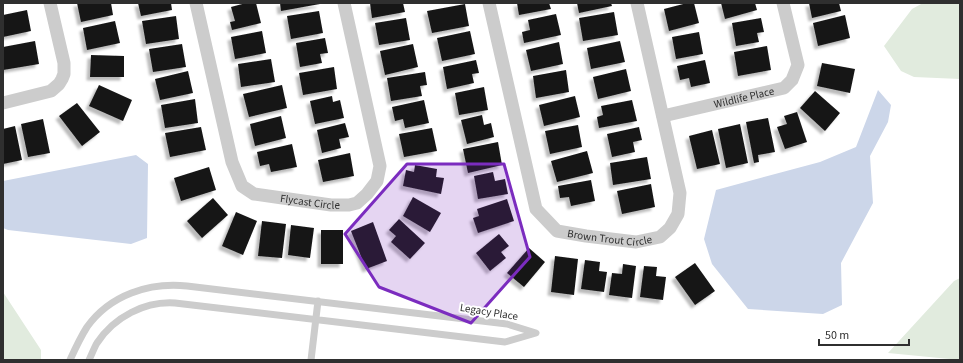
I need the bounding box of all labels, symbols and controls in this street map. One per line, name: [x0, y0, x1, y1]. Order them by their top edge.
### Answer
street label: Wildlife Place: [712, 83, 776, 112]
street label: Flycast Circle: [279, 190, 340, 213]
street label: Brown Trout Circle: [566, 225, 654, 250]
street label: Legacy Place: [459, 300, 520, 324]
scale bar: [819, 321, 909, 347]
text: 50 m: [825, 327, 849, 344]

